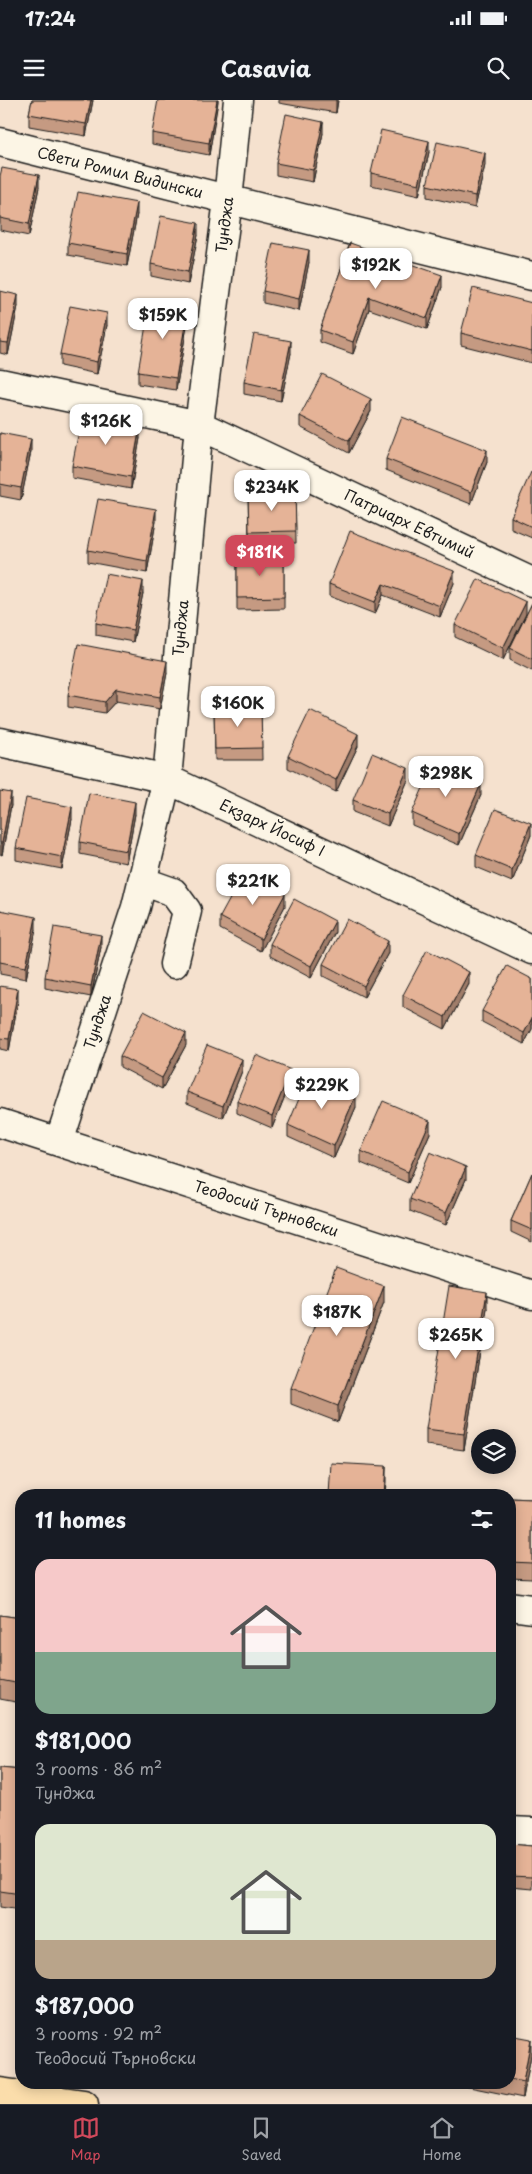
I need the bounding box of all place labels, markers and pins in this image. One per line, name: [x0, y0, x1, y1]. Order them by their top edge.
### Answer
pin: $192K: [341, 248, 411, 290]
pin: $159K: [128, 298, 198, 340]
pin: $126K: [71, 404, 141, 446]
pin: $234K: [237, 470, 307, 512]
pin: $181K: [225, 534, 295, 577]
pin: $160K: [203, 686, 273, 728]
pin: $298K: [411, 756, 481, 798]
pin: $221K: [218, 864, 288, 906]
pin: $229K: [287, 1068, 357, 1110]
pin: $187K: [302, 1294, 372, 1337]
pin: $265K: [421, 1318, 491, 1360]

